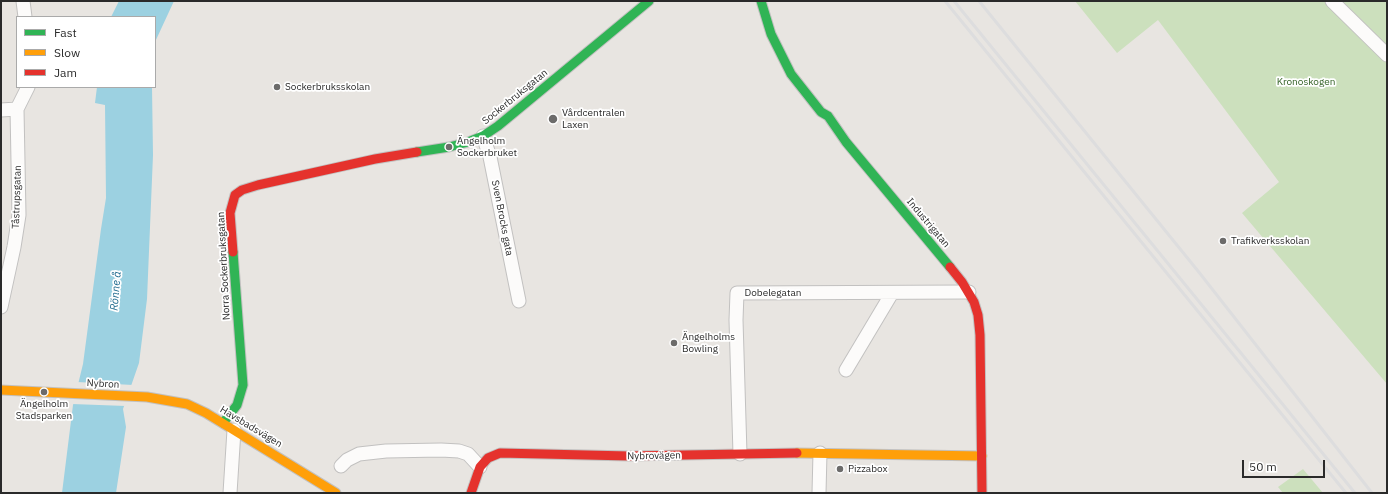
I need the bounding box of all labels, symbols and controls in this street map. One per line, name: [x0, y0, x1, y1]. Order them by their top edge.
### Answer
legend: [16, 16, 156, 88]
text: Fast: [54, 25, 77, 40]
text: Slow: [54, 45, 80, 60]
text: Jam: [54, 65, 77, 80]
street label: Sockerbruksgatan: [480, 67, 550, 127]
park label: Kronoskogen: [1277, 76, 1335, 88]
place label: Sockerbruksskolan: [285, 81, 370, 93]
marker: Sockerbruksskolan: [272, 82, 282, 92]
place label: Vårdcentralen Laxen: [562, 107, 625, 130]
marker: Vårdcentralen Laxen: [547, 113, 559, 125]
place label: Ängelholm Sockerbruket: [457, 135, 517, 158]
marker: Ängelholm Sockerbruket: [444, 142, 454, 152]
street label: Tåstrupsgatan: [10, 165, 24, 229]
street label: Sven Brocks gata: [489, 179, 515, 257]
street label: Industrigatan: [904, 196, 952, 250]
street label: Norra Sockerbruksgatan: [215, 211, 233, 321]
place label: Trafikverksskolan: [1231, 235, 1309, 247]
marker: Trafikverksskolan: [1218, 236, 1228, 246]
water label: Rönne å: [108, 271, 124, 311]
street label: Dobelegatan: [745, 287, 801, 299]
place label: Ängelholms Bowling: [682, 331, 735, 354]
marker: Ängelholms Bowling: [669, 338, 679, 348]
street label: Nybron: [86, 377, 120, 391]
marker: Ängelholm Stadsparken: [39, 387, 49, 397]
place label: Ängelholm Stadsparken: [16, 398, 72, 422]
street label: Havsbadsvägen: [218, 404, 284, 450]
street label: Nybrovägen: [627, 450, 681, 462]
scale bar: [1244, 452, 1327, 478]
text: 50 m: [1249, 459, 1277, 474]
place label: Pizzabox: [848, 463, 888, 475]
marker: Pizzabox: [835, 464, 845, 474]

